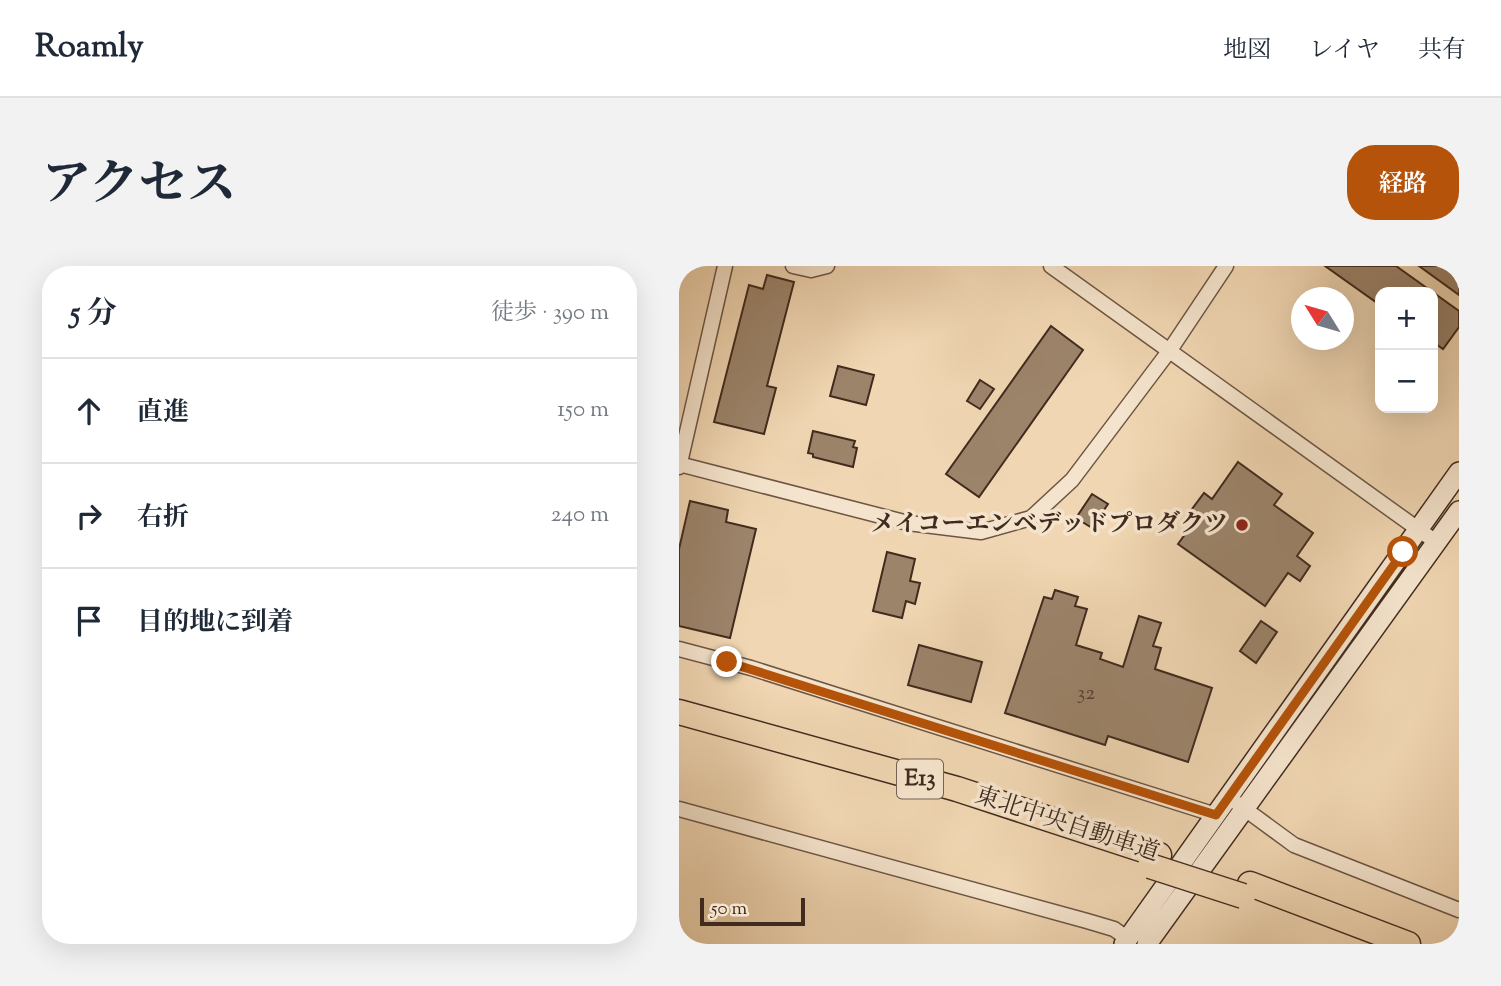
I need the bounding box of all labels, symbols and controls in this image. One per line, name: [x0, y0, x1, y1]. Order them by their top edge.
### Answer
text: Roamly: [35, 24, 144, 72]
text: 地図: [1223, 34, 1271, 68]
text: レイヤ: [1309, 34, 1380, 68]
text: 共有: [1418, 34, 1466, 68]
button: 経路: [1347, 145, 1459, 220]
text: アクセス: [42, 152, 237, 222]
north arrow: [1291, 287, 1354, 350]
map controls: [1375, 287, 1438, 413]
button: +: [1375, 287, 1438, 350]
text: 5 分: [70, 293, 117, 336]
text: 徒歩 · 390 m: [491, 297, 609, 330]
button: −: [1375, 350, 1438, 413]
icon: ahead: [70, 392, 108, 430]
text: 150 m: [557, 394, 609, 427]
text: 直進: [137, 395, 189, 432]
icon: right: [70, 497, 108, 535]
text: 240 m: [551, 499, 609, 532]
text: 右折: [137, 500, 189, 537]
place label: メイコーエンベデッドプロダクツ: [871, 508, 1228, 542]
marker: メイコーエンベデッドプロダクツ: [1234, 517, 1250, 533]
route start: [1387, 536, 1418, 567]
icon: arrive: [70, 602, 108, 640]
text: 目的地に到着: [137, 605, 293, 642]
route end: [711, 646, 742, 677]
house number: 32: [1077, 679, 1095, 709]
road number: E13: [897, 760, 943, 799]
street label: 東北中央自動車道: [970, 779, 1164, 871]
scale bar: [700, 895, 805, 927]
text: 50 m: [711, 896, 747, 923]

